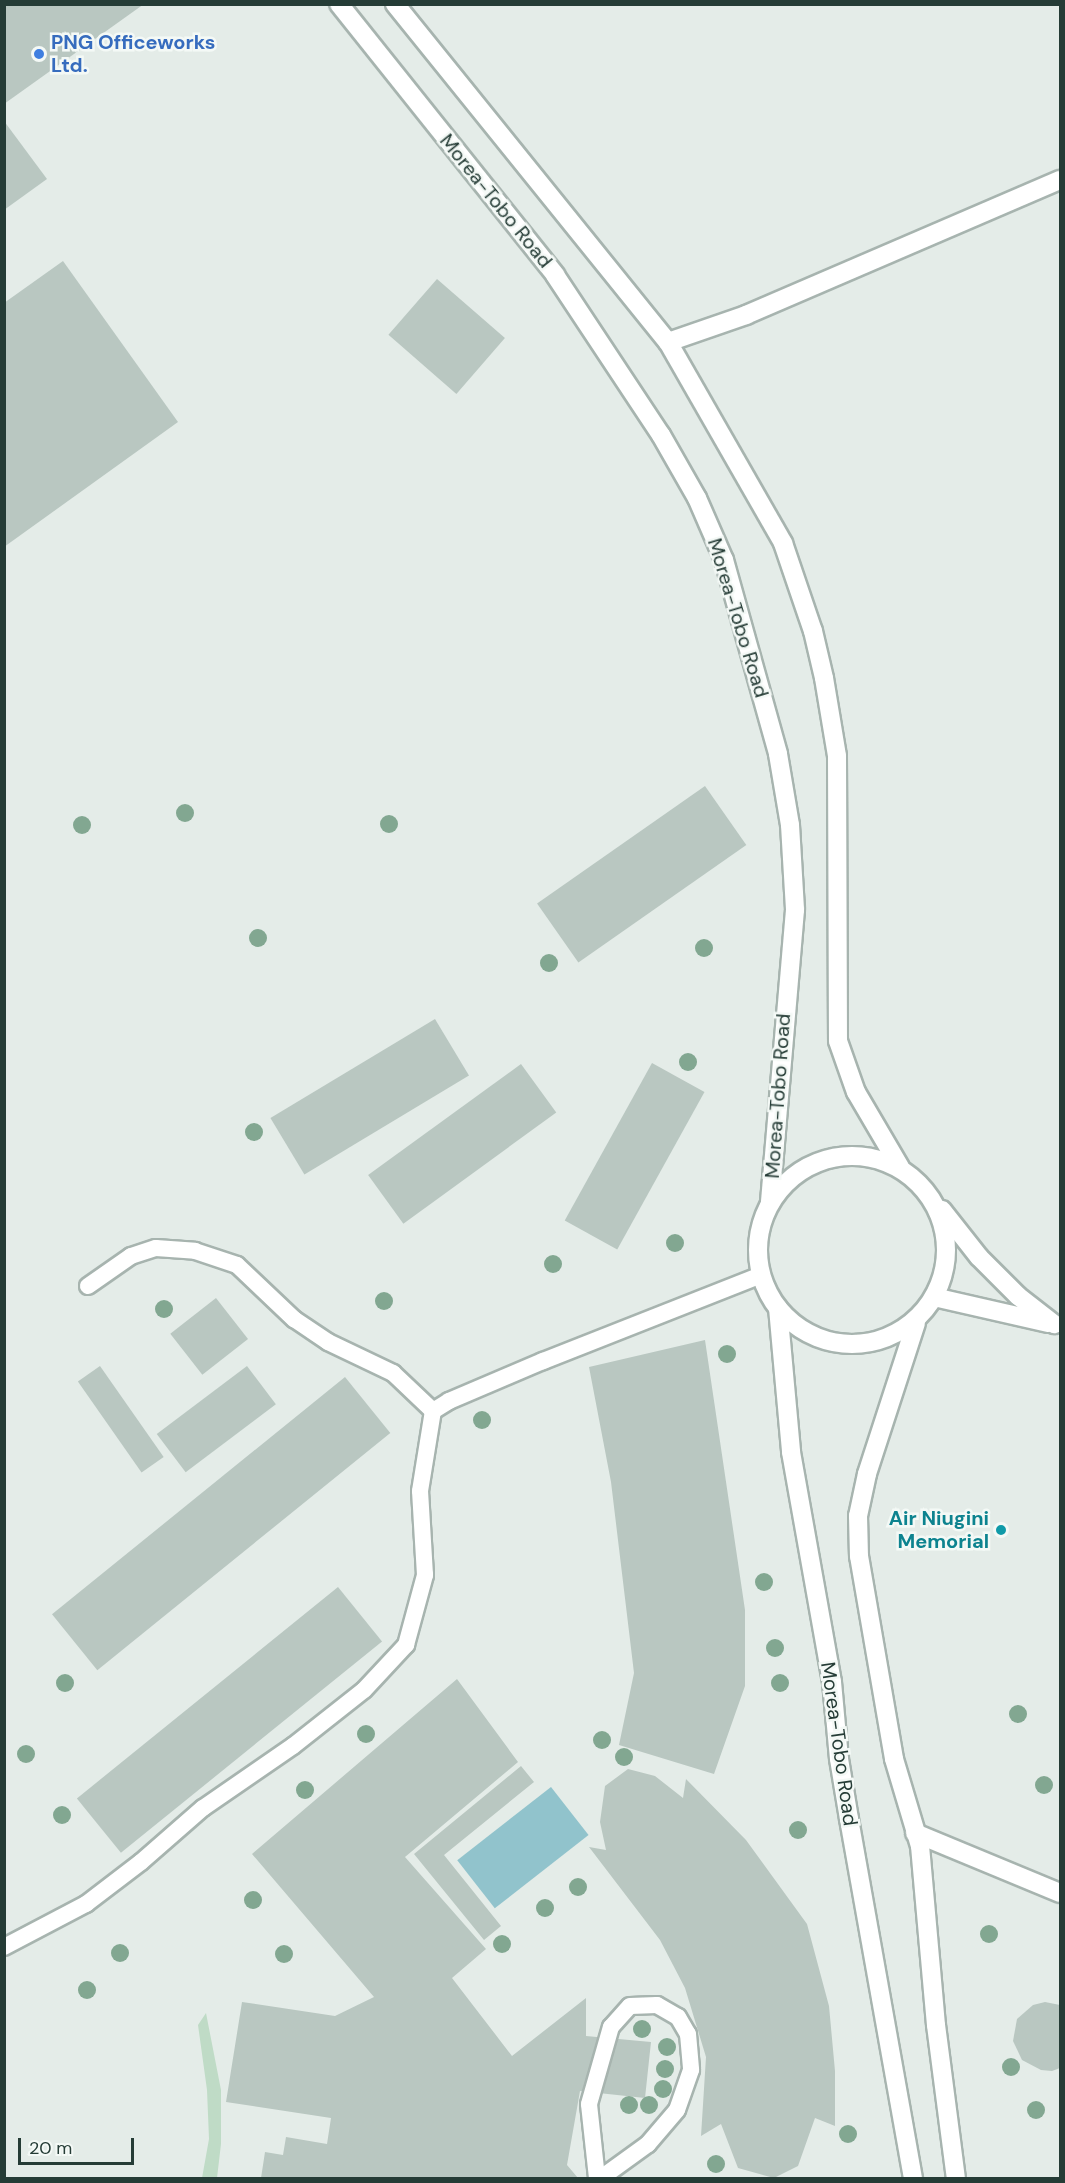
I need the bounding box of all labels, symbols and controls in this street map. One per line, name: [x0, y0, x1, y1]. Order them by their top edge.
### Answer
place label: PNG Officeworks Ltd.: [51, 30, 215, 77]
marker: PNG Officeworks Ltd.: [32, 47, 46, 61]
street label: Morea-Tobo Road: [435, 129, 557, 273]
street label: Morea-Tobo Road: [702, 535, 774, 701]
street label: Morea-Tobo Road: [760, 1013, 796, 1179]
place label: Air Niugini Memorial: [889, 1506, 989, 1553]
marker: Air Niugini Memorial: [994, 1523, 1008, 1537]
street label: Morea-Tobo Road: [816, 1660, 862, 1828]
scale bar: [21, 2126, 136, 2164]
text: 20 m: [29, 2136, 72, 2160]

